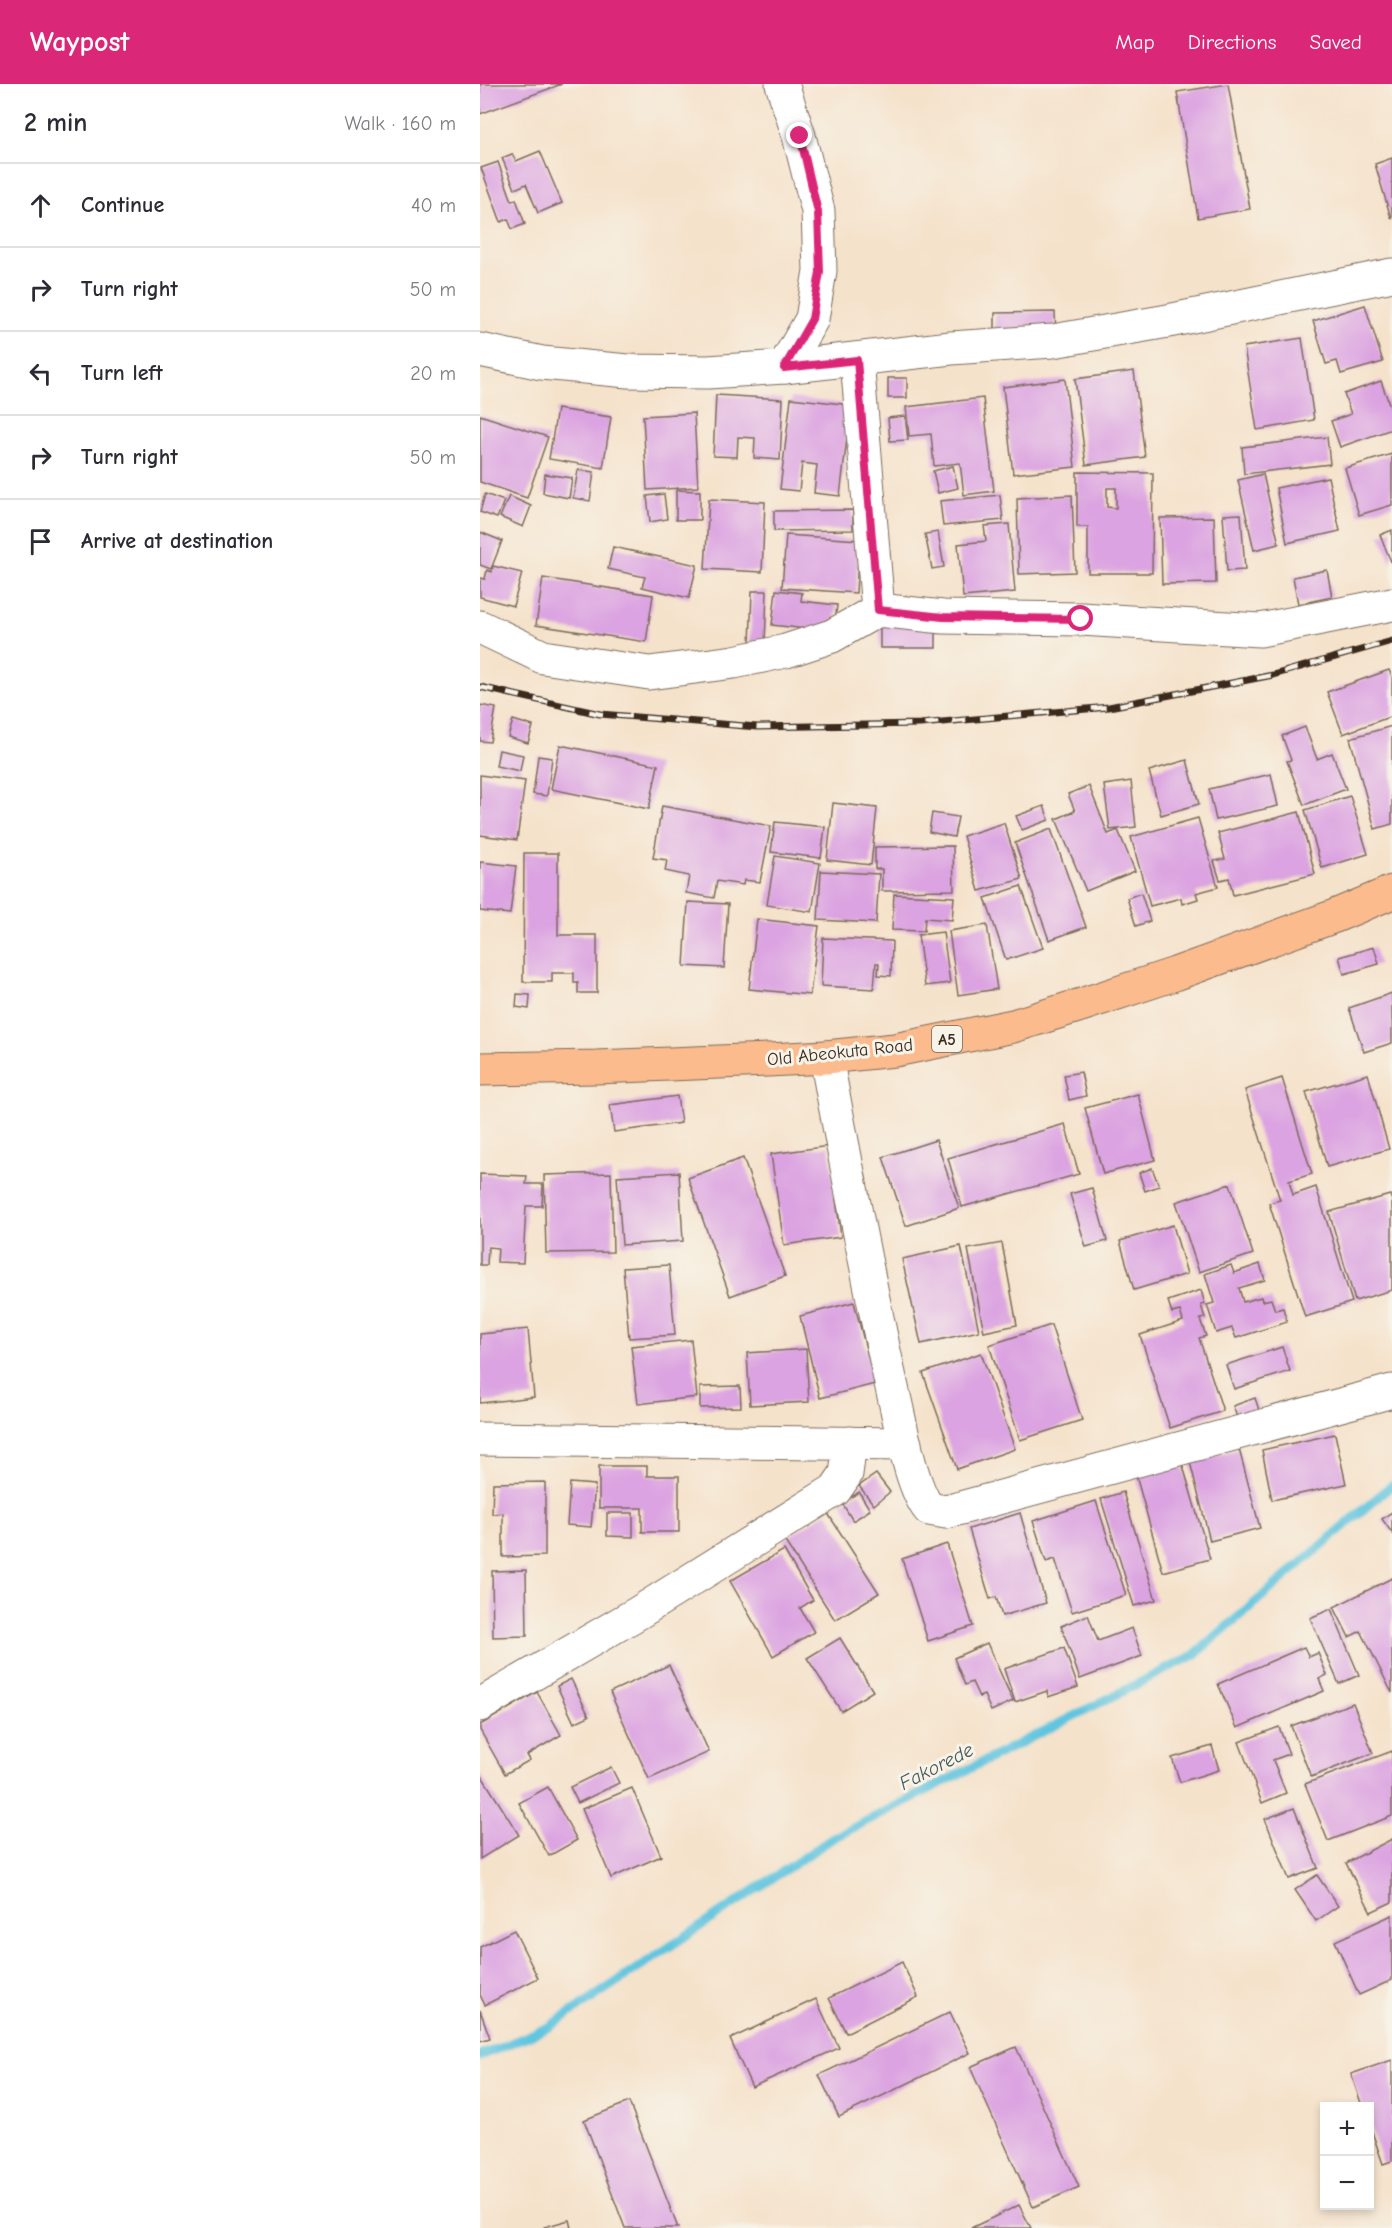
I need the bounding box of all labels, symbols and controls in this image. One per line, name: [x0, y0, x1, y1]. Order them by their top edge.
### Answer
text: Waypost: [30, 26, 130, 58]
text: Map: [1115, 30, 1155, 54]
text: Directions: [1188, 30, 1277, 54]
text: Saved: [1310, 30, 1362, 54]
text: 2 min: [24, 108, 87, 138]
text: Walk · 160 m: [345, 112, 456, 135]
route end: [786, 122, 812, 148]
icon: ahead: [24, 189, 57, 222]
text: Continue: [81, 192, 164, 218]
text: 40 m: [411, 194, 456, 217]
icon: right: [24, 273, 57, 306]
text: Turn right: [81, 276, 178, 302]
text: 50 m: [410, 278, 456, 301]
icon: left: [24, 357, 57, 390]
text: Turn left: [81, 360, 163, 386]
text: 20 m: [410, 362, 456, 385]
icon: right: [24, 441, 57, 474]
text: Turn right: [81, 444, 178, 470]
text: 50 m: [410, 446, 456, 469]
icon: arrive: [24, 525, 57, 558]
text: Arrive at destination: [81, 528, 273, 554]
route start: [1067, 605, 1093, 631]
road number: A5: [932, 1026, 962, 1052]
street label: Old Abeokuta Road: [766, 1034, 914, 1071]
water label: Fakorede: [895, 1738, 977, 1795]
map controls: [1320, 2102, 1374, 2210]
button: +: [1320, 2102, 1374, 2156]
button: −: [1320, 2156, 1374, 2210]

